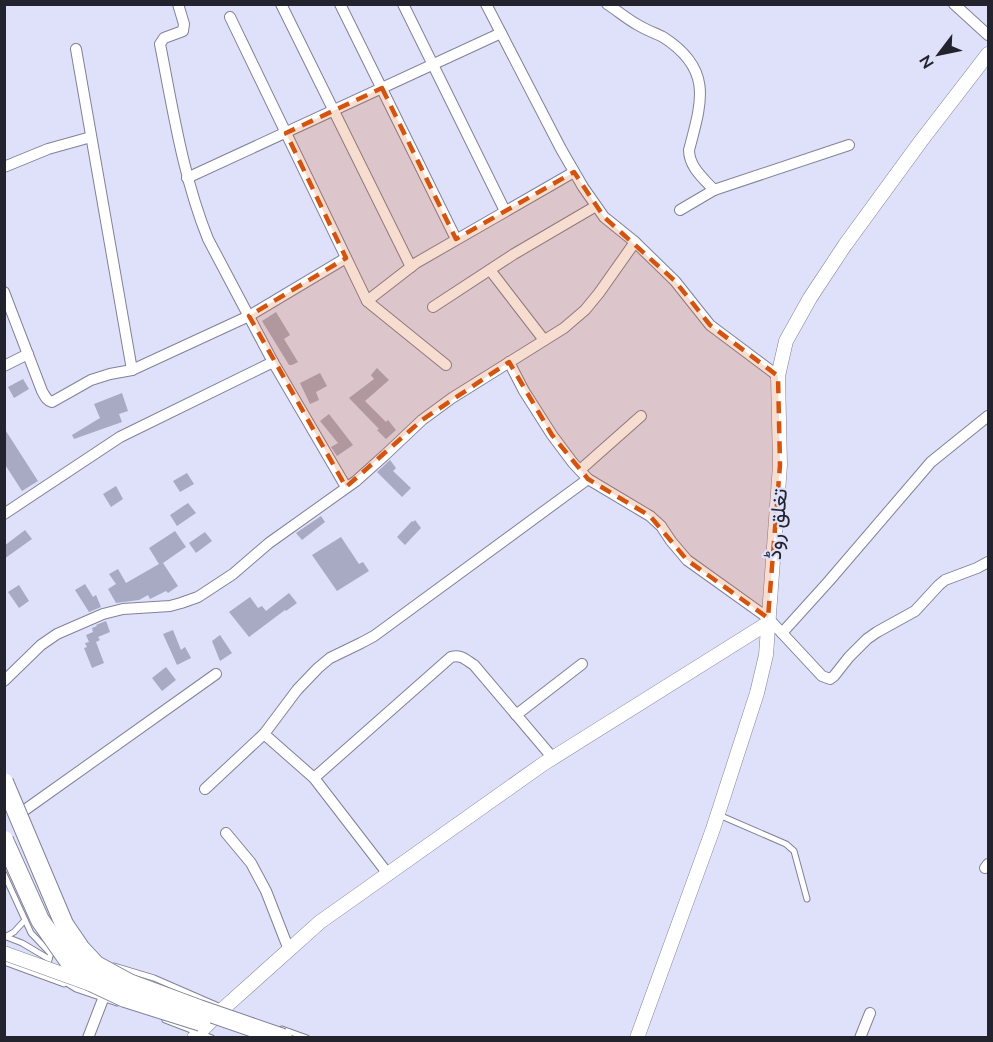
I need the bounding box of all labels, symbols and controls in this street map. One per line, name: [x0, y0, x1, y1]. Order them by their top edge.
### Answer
north arrow: [909, 24, 969, 84]
text: N: [915, 52, 938, 72]
street label: تغلق روڈ: [760, 487, 793, 561]

